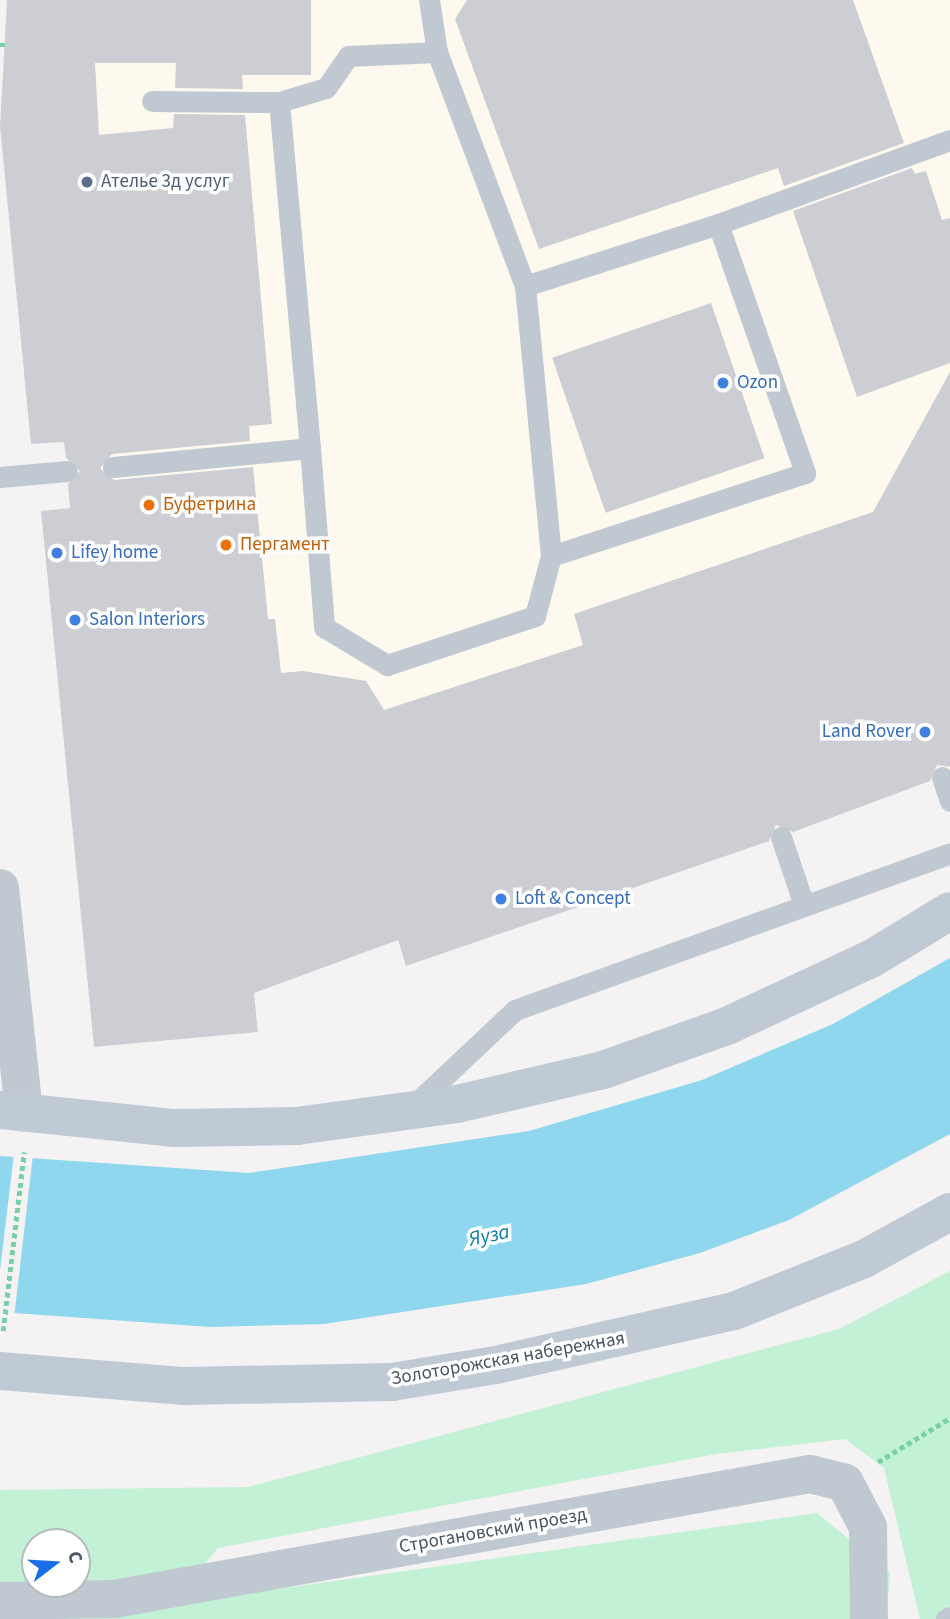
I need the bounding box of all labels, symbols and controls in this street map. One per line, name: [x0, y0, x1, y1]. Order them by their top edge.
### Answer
place label: Ателье 3д услуг: [101, 171, 229, 193]
marker: Ателье 3д услуг: [79, 174, 95, 190]
place label: Ozon: [737, 372, 778, 394]
marker: Ozon: [715, 375, 731, 391]
place label: Буфетрина: [163, 494, 256, 516]
marker: Буфетрина: [141, 497, 157, 513]
place label: Пергамент: [240, 534, 330, 556]
marker: Пергамент: [218, 537, 234, 553]
place label: Lifey home: [71, 542, 158, 564]
marker: Lifey home: [49, 545, 65, 561]
place label: Salon Interiors: [89, 609, 205, 631]
marker: Salon Interiors: [67, 612, 83, 628]
place label: Land Rover: [822, 721, 911, 743]
marker: Land Rover: [917, 724, 933, 740]
place label: Loft & Concept: [515, 888, 631, 910]
marker: Loft & Concept: [493, 891, 509, 907]
water label: Яуза: [466, 1218, 512, 1252]
street label: Золоторожская набережная: [389, 1327, 627, 1391]
street label: Строгановский проезд: [397, 1503, 589, 1559]
north arrow: [21, 1528, 91, 1598]
text: С: [60, 1548, 89, 1567]

